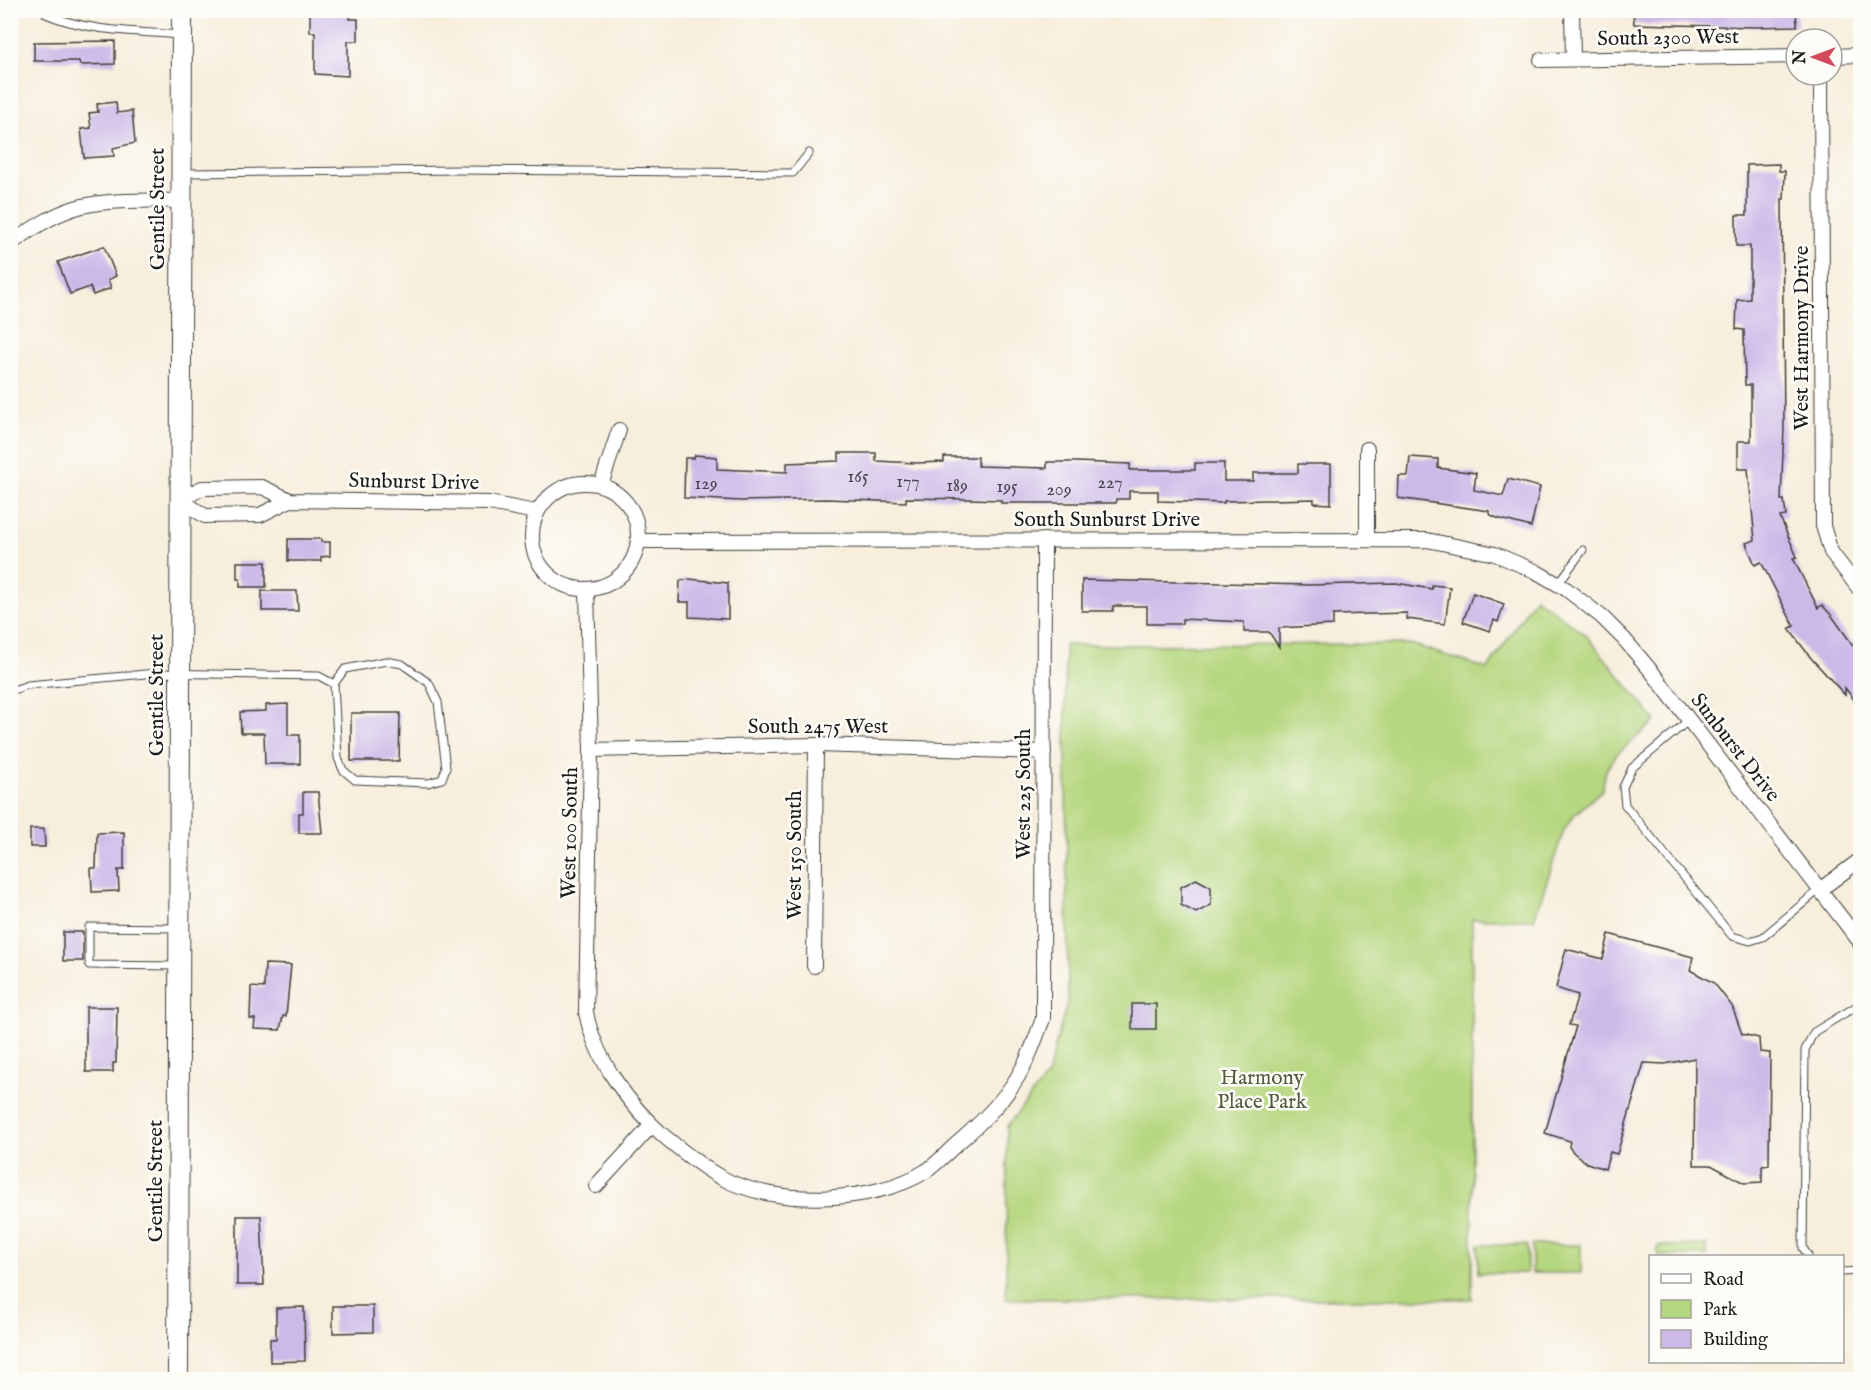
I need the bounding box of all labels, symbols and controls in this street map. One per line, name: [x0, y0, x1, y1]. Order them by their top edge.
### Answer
street label: South 2300 West: [1597, 24, 1739, 53]
north arrow: [1784, 27, 1844, 87]
text: N: [1791, 50, 1811, 65]
street label: Gentile Street: [145, 148, 172, 270]
street label: West Harmony Drive: [1789, 245, 1816, 430]
house number: 165: [848, 466, 869, 489]
street label: Sunburst Drive: [348, 468, 480, 497]
house number: 177: [896, 471, 920, 494]
house number: 227: [1097, 472, 1123, 495]
house number: 129: [694, 473, 718, 496]
house number: 189: [946, 475, 968, 498]
house number: 195: [996, 476, 1018, 499]
house number: 209: [1046, 479, 1072, 502]
street label: South Sunburst Drive: [1014, 507, 1201, 534]
street label: Gentile Street: [144, 634, 171, 756]
street label: Sunburst Drive: [1684, 688, 1786, 808]
street label: South 2475 West: [748, 714, 888, 741]
street label: West 225 South: [1011, 729, 1038, 859]
street label: West 100 South: [556, 767, 585, 899]
street label: West 150 South: [782, 790, 809, 920]
park label: Harmony Place Park: [1217, 1065, 1308, 1116]
street label: Gentile Street: [143, 1120, 170, 1242]
legend: [1649, 1255, 1844, 1363]
text: Road: [1703, 1269, 1744, 1292]
text: Park: [1703, 1299, 1738, 1322]
text: Building: [1703, 1329, 1768, 1352]

